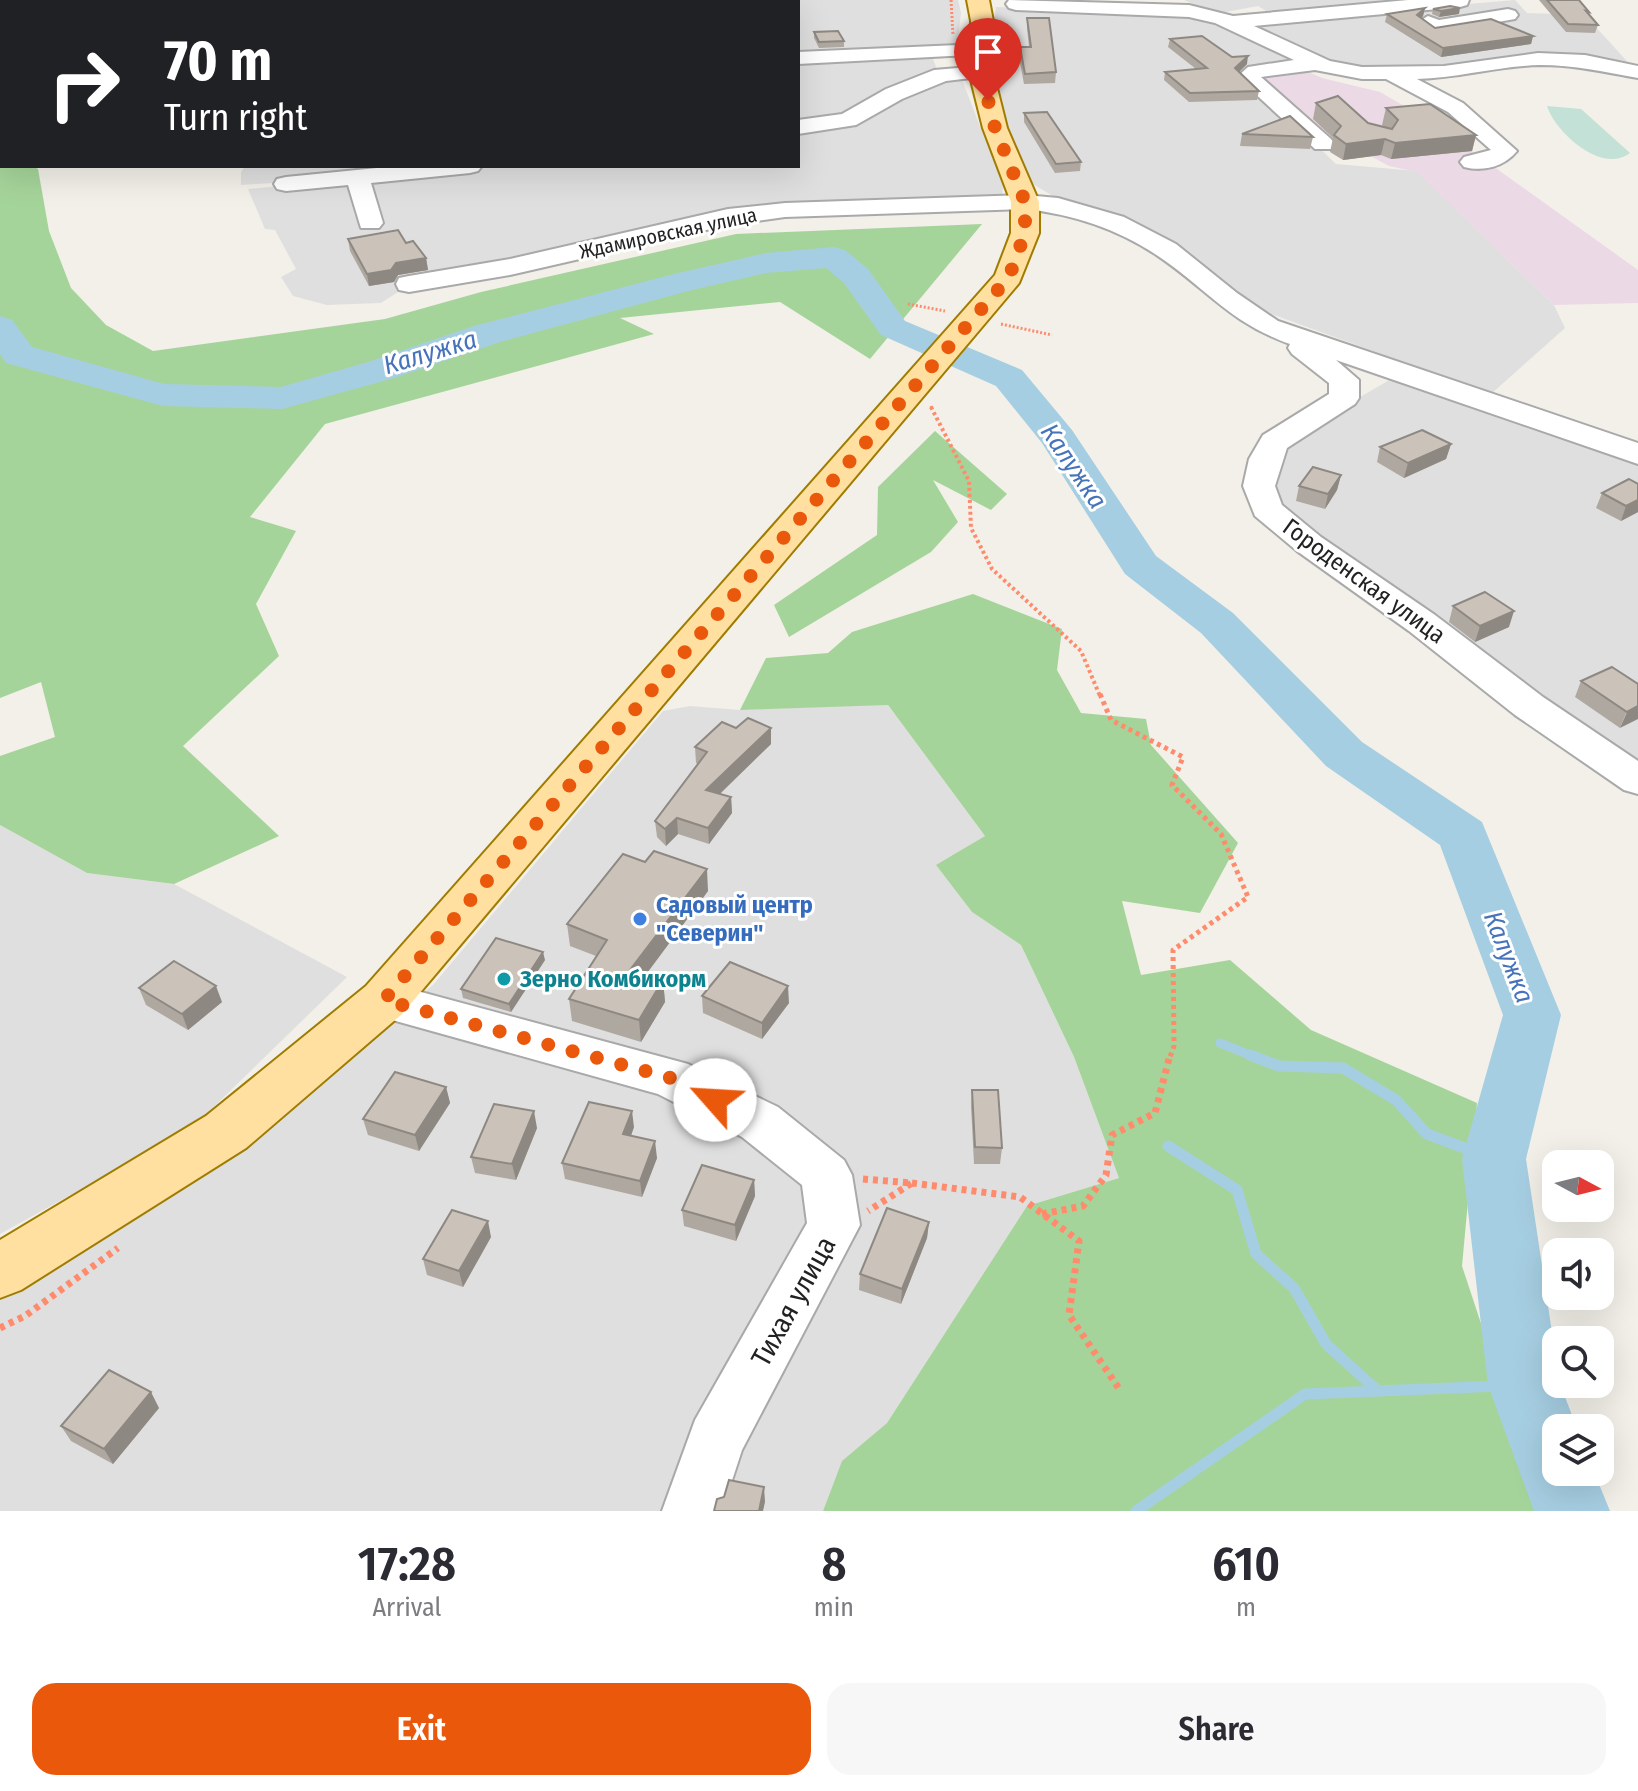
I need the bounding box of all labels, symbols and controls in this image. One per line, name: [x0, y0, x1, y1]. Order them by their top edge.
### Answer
pin: [954, 18, 1022, 100]
text: 70 m: [164, 28, 272, 95]
icon: arrive: [966, 30, 1010, 74]
icon: right: [32, 32, 136, 136]
text: Turn right: [164, 96, 307, 140]
street label: Ждамировская улица: [577, 202, 759, 264]
water label: Калужка: [380, 324, 480, 381]
water label: Калужка: [1034, 418, 1113, 515]
street label: Городенская улица: [1277, 513, 1451, 649]
place label: Садовый центр "Северин": [656, 891, 813, 947]
water label: Калужка: [1477, 907, 1540, 1007]
marker: Садовый центр "Северин": [631, 910, 649, 928]
place label: Зерно Комбикорм: [519, 965, 706, 993]
marker: Зерно Комбикорм: [495, 970, 513, 988]
position arrow: [673, 1058, 757, 1142]
north arrow: [1542, 1150, 1614, 1222]
map controls: [1542, 1150, 1614, 1486]
street label: Тихая улица: [744, 1231, 843, 1372]
button: sound: [1542, 1238, 1614, 1310]
button: search: [1542, 1326, 1614, 1398]
button: layers: [1542, 1414, 1614, 1486]
text: 17:28: [358, 1535, 456, 1593]
text: 8: [821, 1535, 846, 1593]
text: 610: [1212, 1535, 1280, 1593]
text: Arrival: [372, 1592, 441, 1623]
text: min: [814, 1592, 854, 1623]
text: m: [1236, 1592, 1256, 1623]
button: Exit: [32, 1683, 811, 1775]
button: Share: [827, 1683, 1606, 1775]

